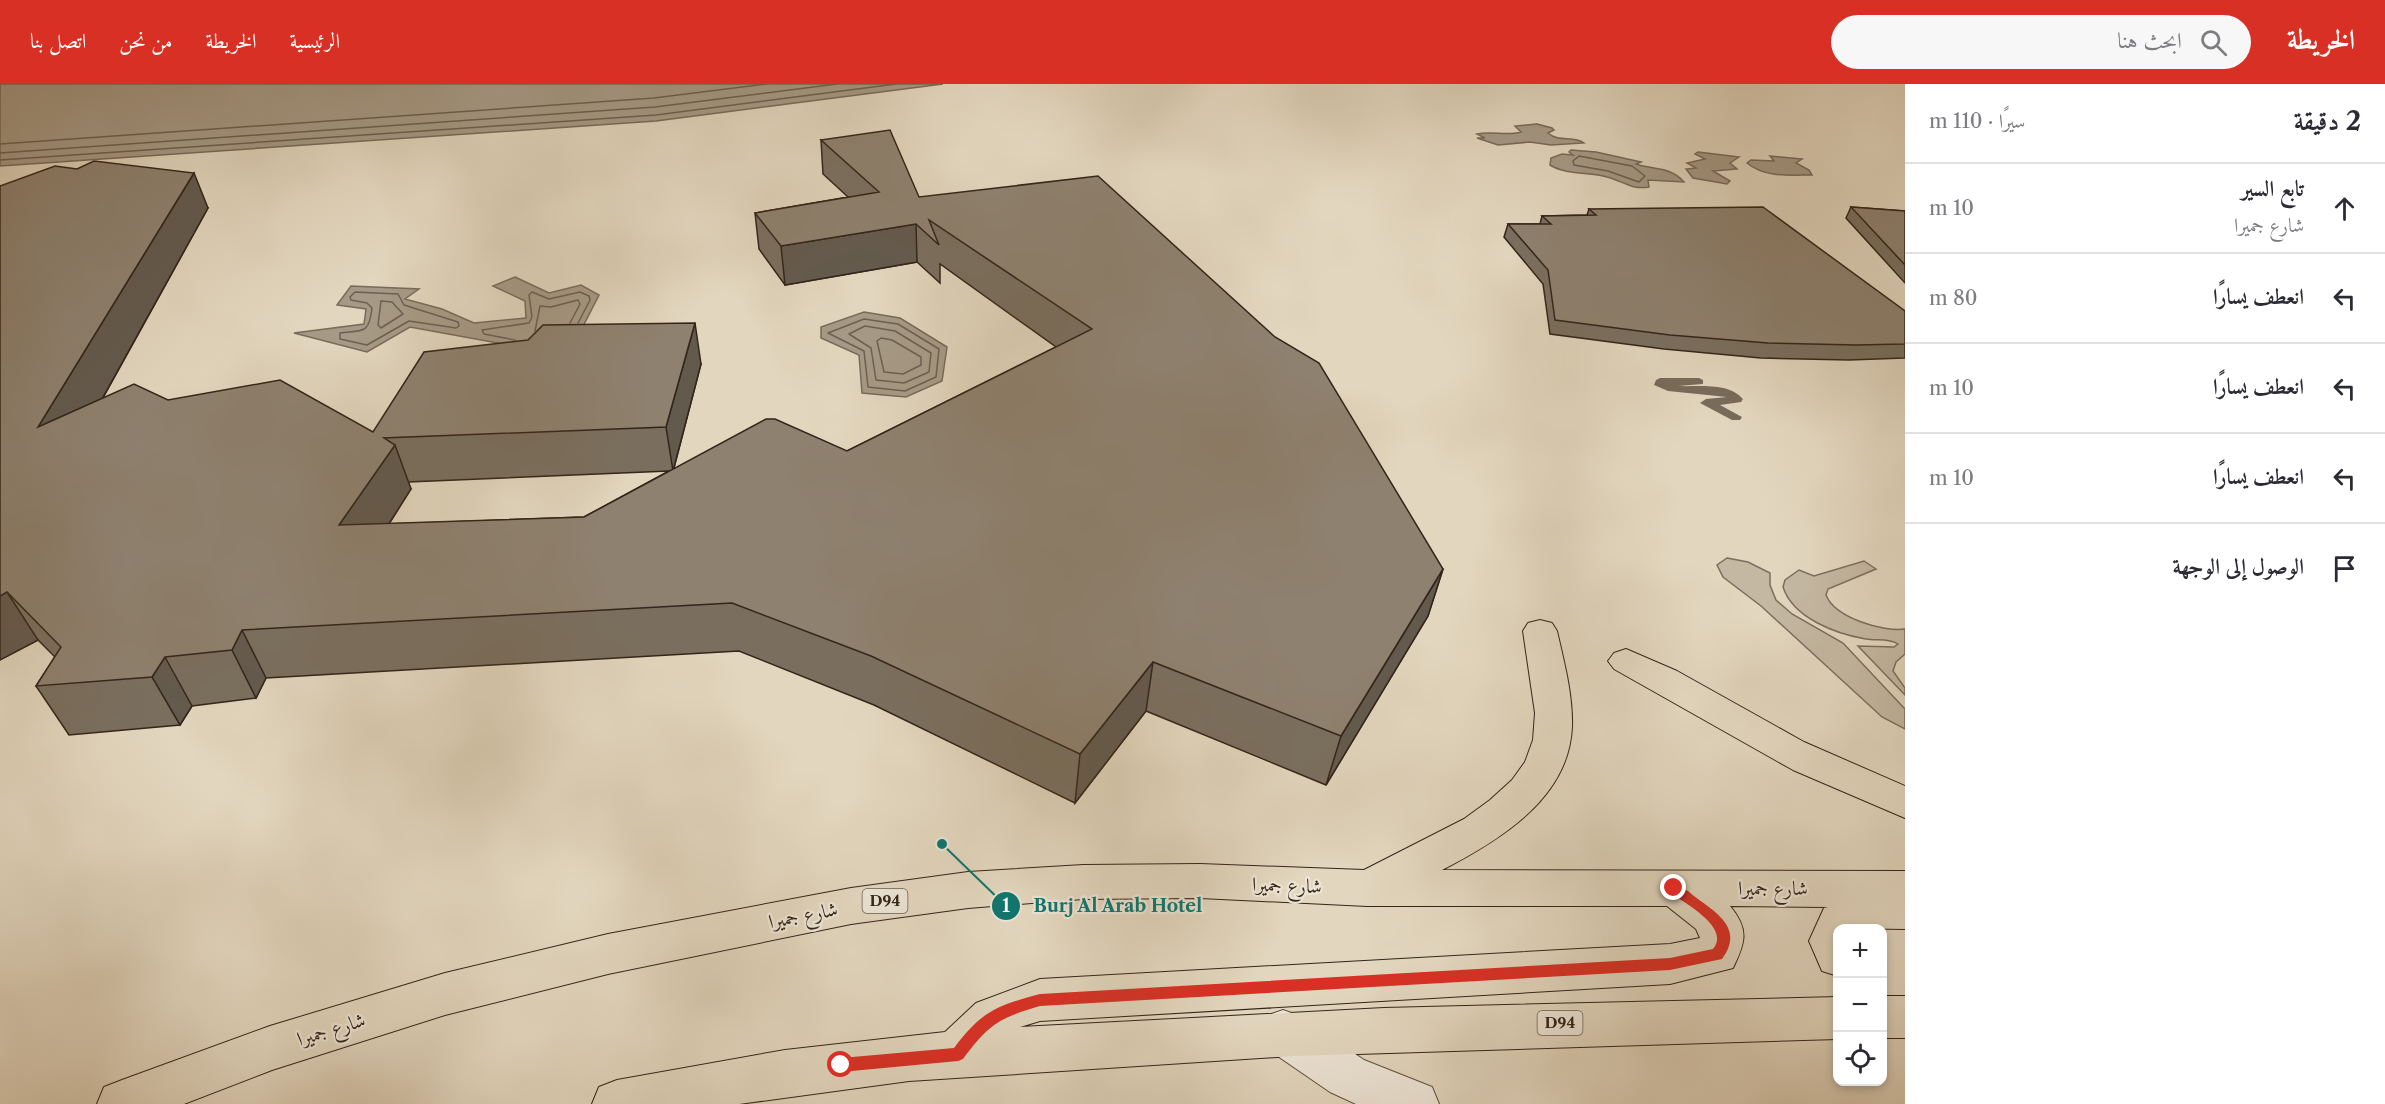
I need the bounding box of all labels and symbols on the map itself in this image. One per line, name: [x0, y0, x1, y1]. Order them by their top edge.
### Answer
street label: شارع جميرا: [1251, 872, 1322, 904]
route end: [1660, 874, 1686, 900]
street label: شارع جميرا: [1738, 876, 1808, 906]
callout: Burj Al Arab Hotel: [991, 888, 1215, 924]
road number: D94: [862, 889, 908, 913]
text: 1: [1002, 895, 1010, 917]
text: Burj Al Arab Hotel: [1034, 895, 1202, 917]
street label: شارع جميرا: [766, 897, 841, 939]
street label: شارع جميرا: [294, 1007, 370, 1056]
road number: D94: [1538, 1011, 1582, 1035]
route start: [827, 1051, 853, 1077]

